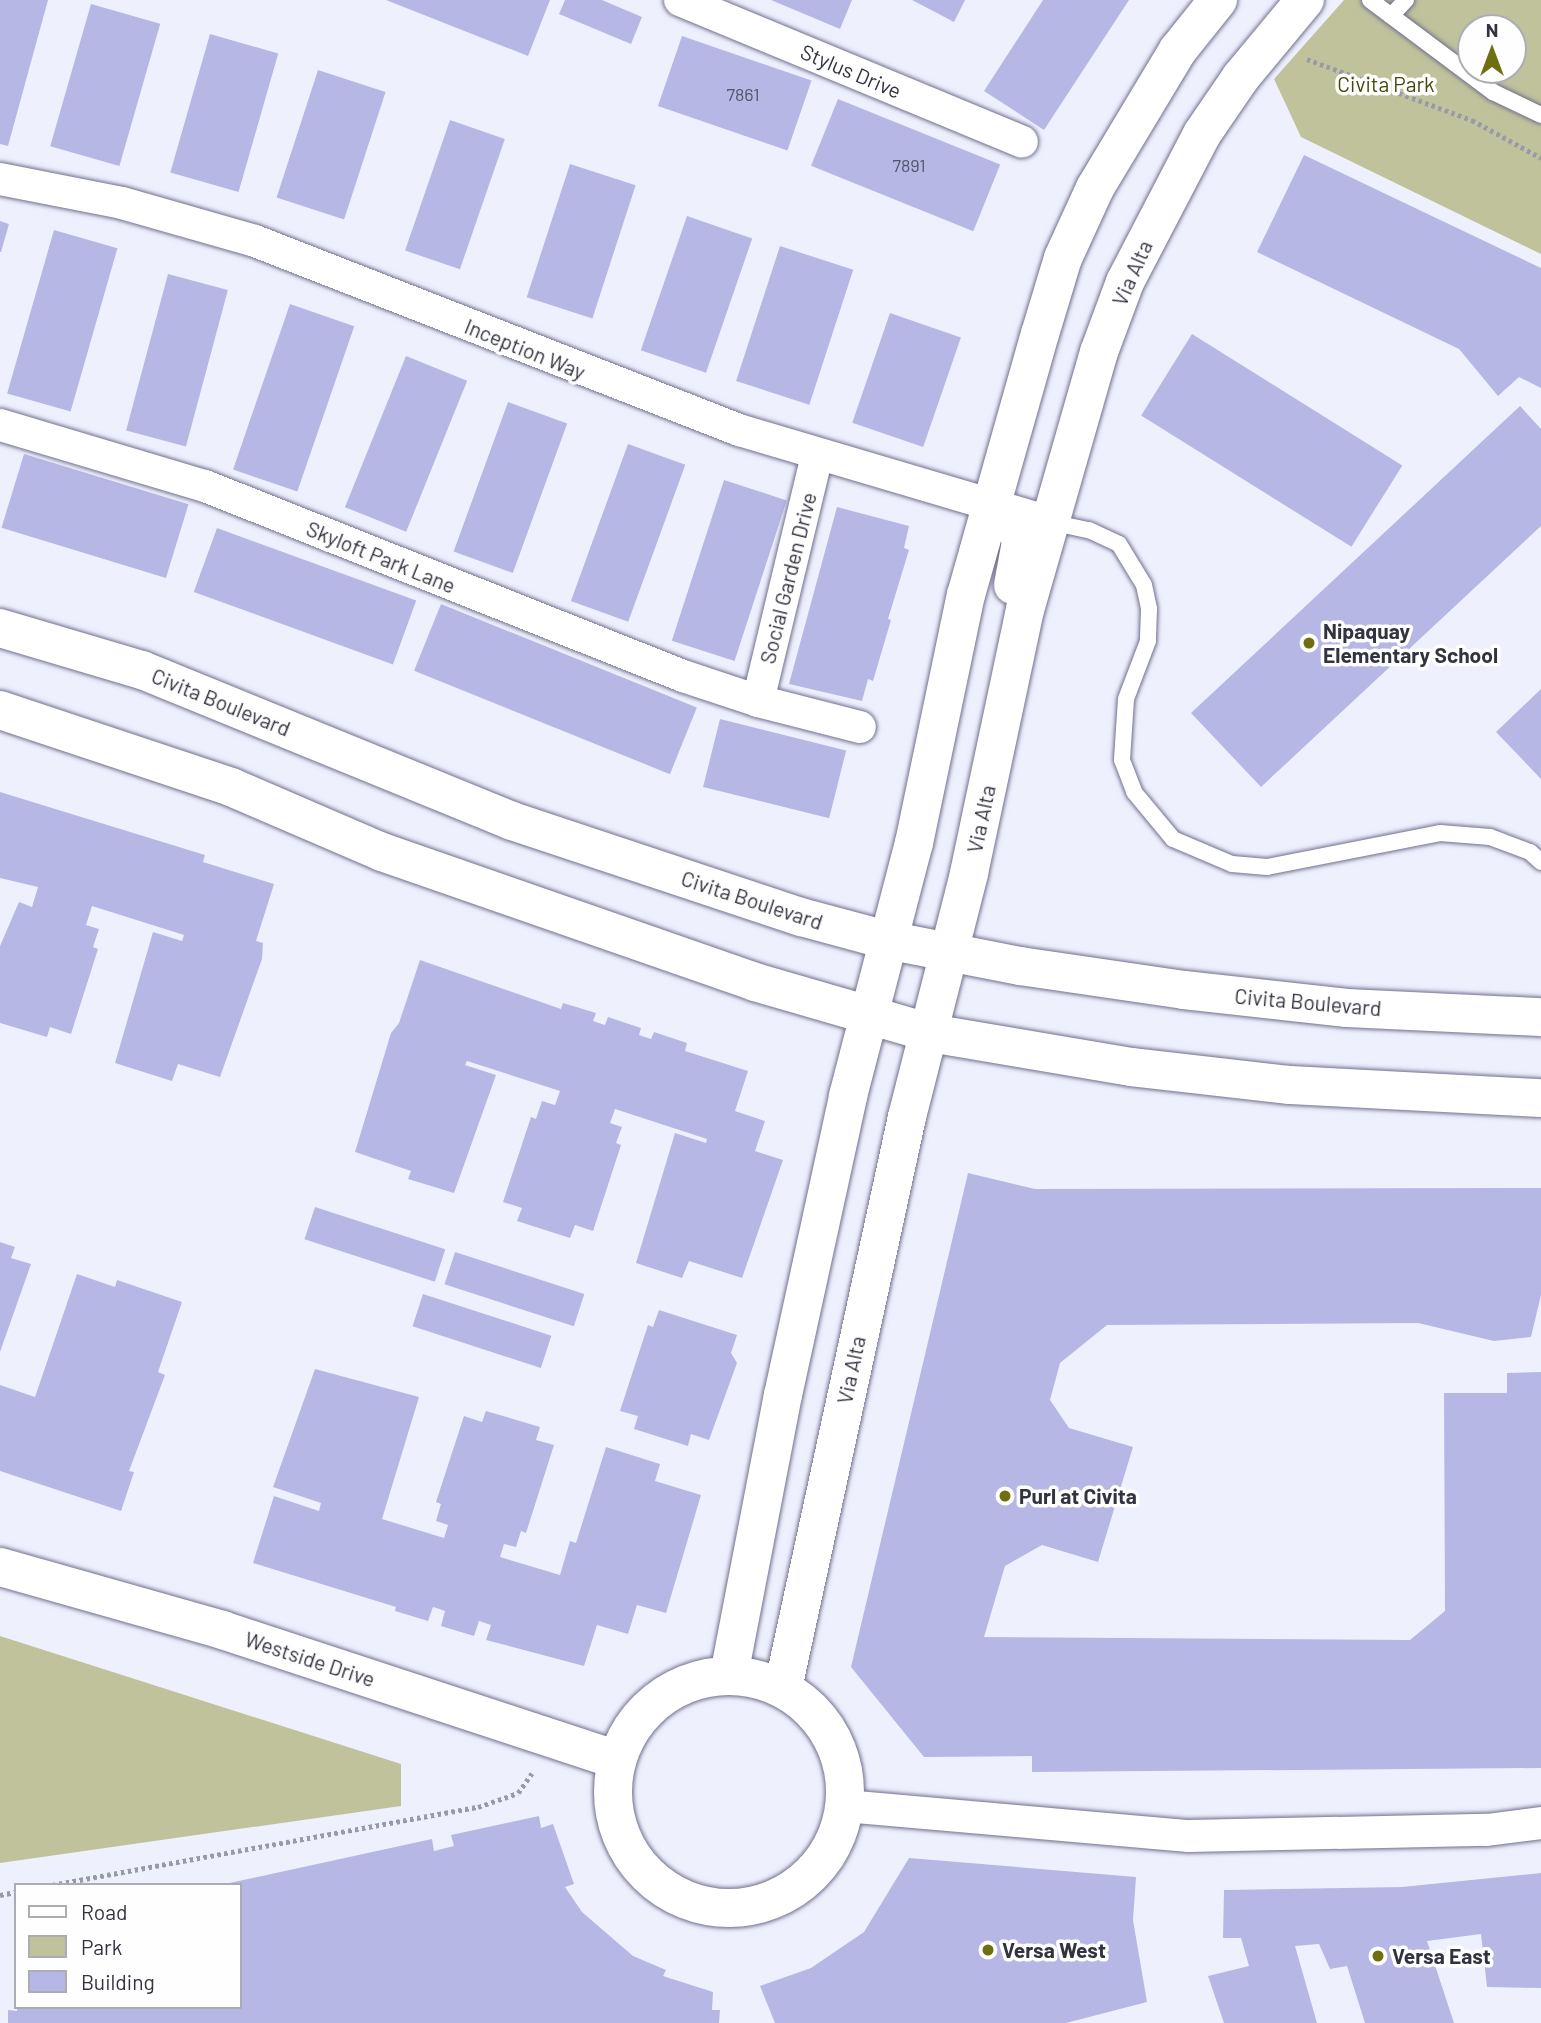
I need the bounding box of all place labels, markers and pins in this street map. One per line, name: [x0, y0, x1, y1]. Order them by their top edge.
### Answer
place label: Nipaquay Elementary School: [1323, 618, 1498, 668]
marker: Nipaquay Elementary School: [1301, 635, 1317, 651]
place label: Purl at Civita: [1019, 1483, 1137, 1509]
marker: Purl at Civita: [997, 1488, 1013, 1504]
place label: Versa West: [1002, 1937, 1106, 1963]
marker: Versa West: [980, 1942, 996, 1958]
place label: Versa East: [1392, 1943, 1491, 1969]
marker: Versa East: [1370, 1948, 1386, 1964]

